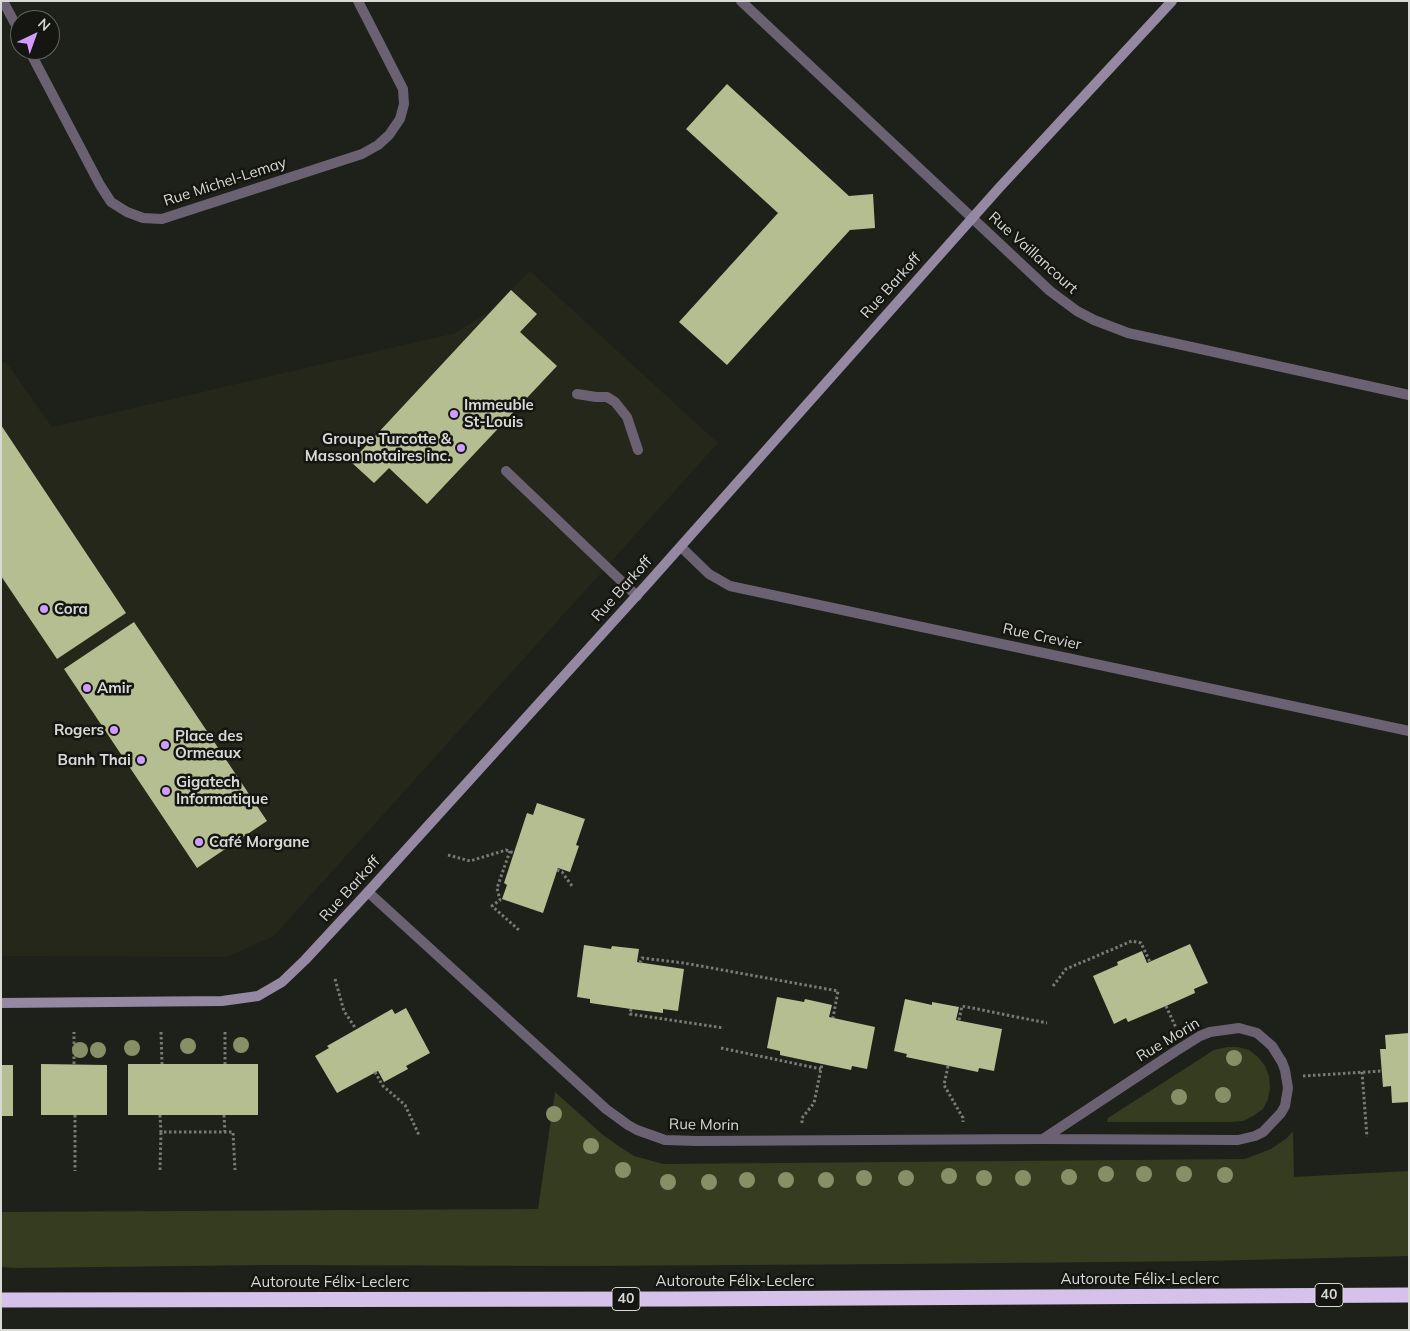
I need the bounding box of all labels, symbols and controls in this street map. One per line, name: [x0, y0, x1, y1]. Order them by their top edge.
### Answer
north arrow: [10, 10, 60, 60]
text: N: [34, 14, 54, 35]
street label: Rue Michel-Lemay: [161, 154, 289, 210]
street label: Rue Vaillancourt: [985, 208, 1081, 298]
street label: Rue Barkoff: [857, 250, 925, 322]
place label: Immeuble St-Louis: [464, 396, 534, 431]
marker: Immeuble St-Louis: [448, 408, 460, 420]
place label: Groupe Turcotte & Masson notaires inc.: [305, 430, 451, 465]
marker: Groupe Turcotte & Masson notaires inc.: [455, 442, 467, 454]
street label: Rue Barkoff: [588, 553, 656, 625]
place label: Cora: [54, 600, 88, 618]
marker: Cora: [38, 603, 50, 615]
street label: Rue Crevier: [1001, 620, 1083, 654]
place label: Amir: [97, 679, 132, 697]
marker: Amir: [81, 682, 93, 694]
place label: Rogers: [54, 721, 104, 739]
marker: Rogers: [108, 724, 120, 736]
place label: Place des Ormeaux: [175, 727, 243, 762]
marker: Place des Ormeaux: [159, 739, 171, 751]
place label: Banh Thai: [58, 751, 131, 769]
marker: Banh Thai: [135, 754, 147, 766]
place label: Gigatech Informatique: [176, 773, 268, 808]
marker: Gigatech Informatique: [160, 785, 172, 797]
place label: Café Morgane: [209, 833, 310, 851]
marker: Café Morgane: [193, 836, 205, 848]
street label: Rue Barkoff: [316, 853, 384, 925]
street label: Rue Morin: [1133, 1014, 1203, 1066]
street label: Rue Morin: [669, 1115, 739, 1135]
street label: Autoroute Félix-Leclerc: [1061, 1270, 1219, 1288]
street label: Autoroute Félix-Leclerc: [656, 1272, 814, 1290]
street label: Autoroute Félix-Leclerc: [251, 1273, 409, 1291]
road number: 40: [1315, 1284, 1343, 1306]
road number: 40: [612, 1288, 640, 1310]

